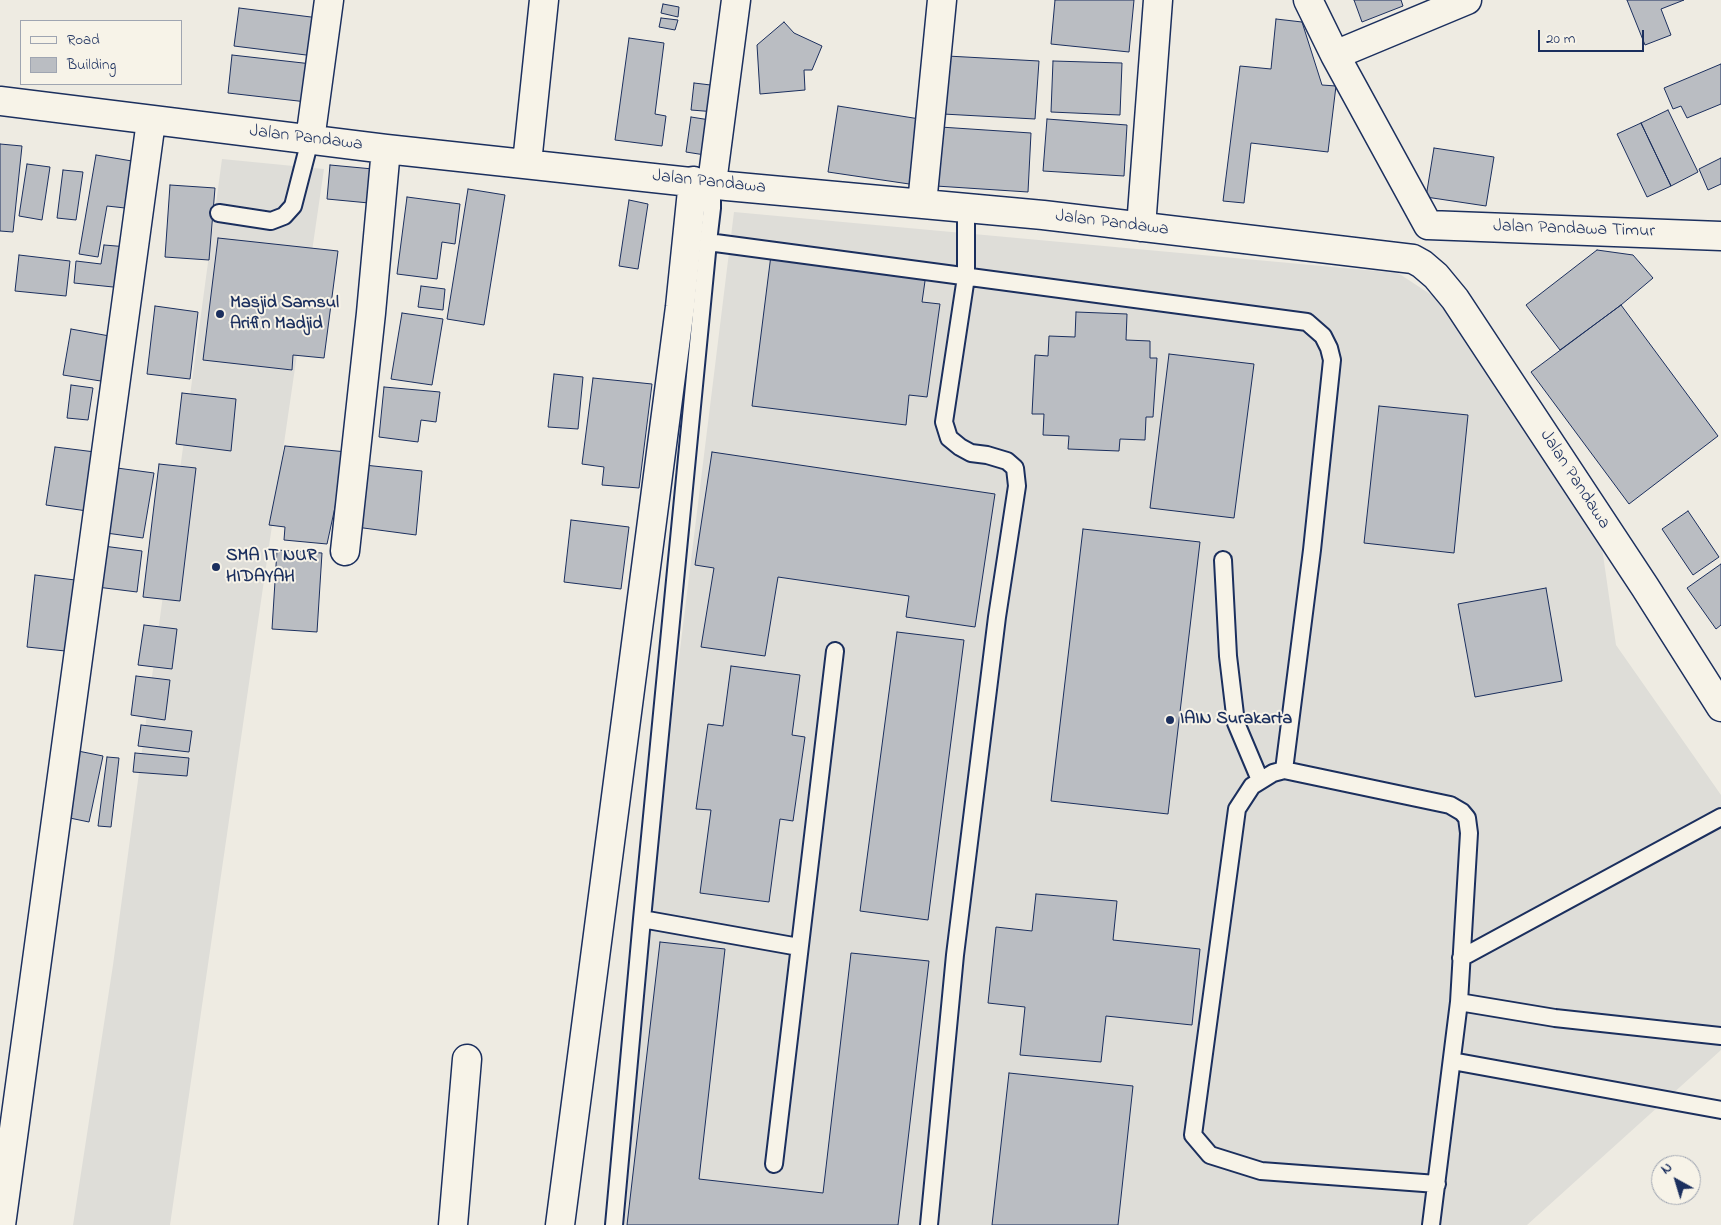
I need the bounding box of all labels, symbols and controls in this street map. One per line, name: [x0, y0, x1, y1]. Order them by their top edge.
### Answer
legend: [20, 20, 182, 85]
scale bar: [1541, 20, 1647, 52]
text: 20 m: [1546, 28, 1575, 50]
text: Road: [67, 29, 100, 51]
text: Building: [67, 54, 116, 76]
street label: Jalan Pandawa: [248, 121, 364, 157]
street label: Jalan Pandawa: [651, 166, 767, 200]
street label: Jalan Pandawa: [1054, 206, 1170, 242]
street label: Jalan Pandawa Timur: [1493, 216, 1655, 244]
place label: Masjid Samsul Arifin Madjid: [230, 293, 339, 336]
marker: Masjid Samsul Arifin Madjid: [214, 308, 226, 320]
street label: Jalan Pandawa: [1534, 426, 1614, 534]
place label: SMA IT NUR HIDAYAH: [226, 546, 317, 588]
marker: SMA IT NUR HIDAYAH: [210, 561, 222, 573]
place label: IAIN Surakarta: [1180, 709, 1292, 731]
marker: IAIN Surakarta: [1164, 714, 1176, 726]
north arrow: [1651, 1155, 1701, 1205]
text: N: [1657, 1158, 1677, 1180]

